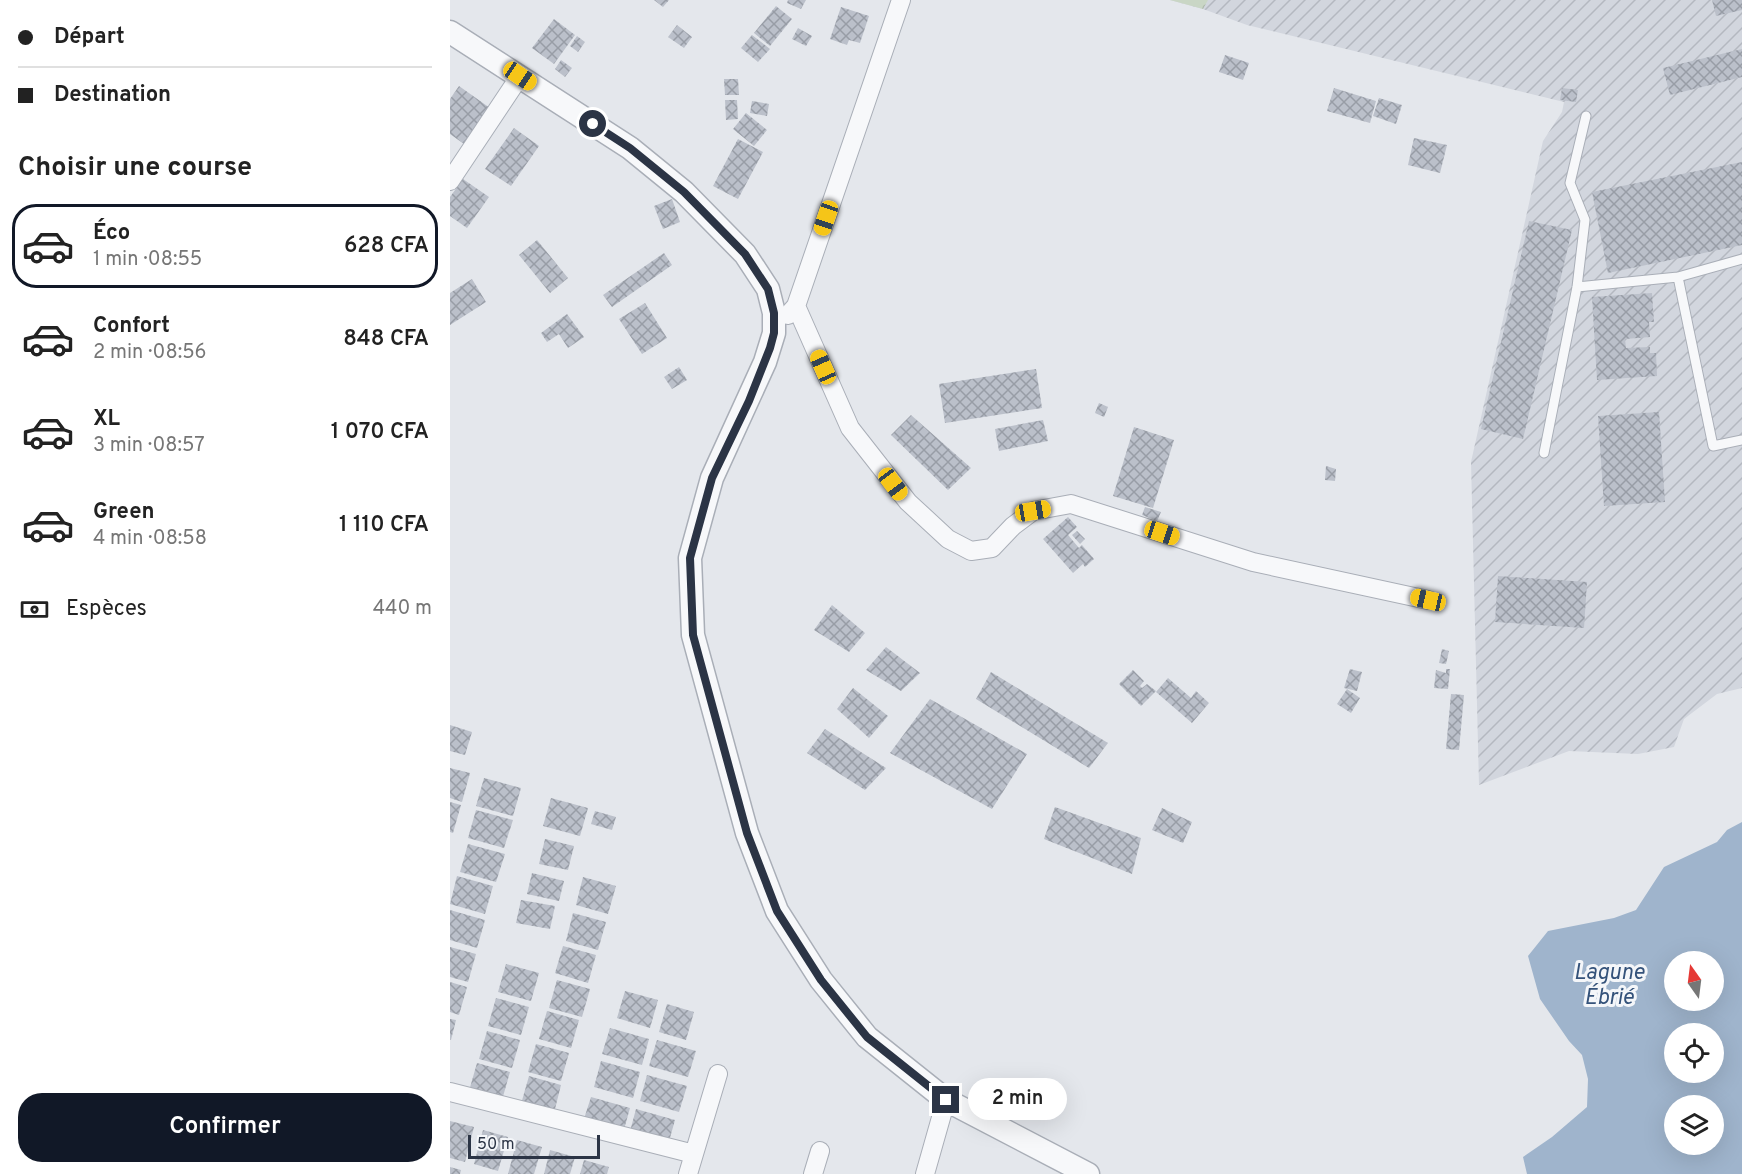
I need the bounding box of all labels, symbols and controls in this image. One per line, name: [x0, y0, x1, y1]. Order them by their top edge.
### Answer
text: Départ: [54, 24, 125, 51]
car: [500, 58, 540, 94]
text: Destination: [54, 82, 171, 109]
route start: [579, 110, 606, 137]
text: Choisir une course: [18, 151, 252, 185]
car: [812, 198, 840, 238]
icon: car: [21, 219, 75, 273]
text: Éco: [93, 220, 130, 247]
text: 628 CFA: [344, 233, 429, 260]
text: 1 min · 08:55: [93, 247, 202, 273]
icon: car: [21, 312, 75, 366]
text: Confort: [93, 313, 170, 340]
text: 848 CFA: [343, 326, 429, 353]
text: 2 min · 08:56: [93, 340, 207, 366]
car: [807, 347, 839, 387]
icon: car: [21, 405, 75, 459]
text: XL: [93, 406, 120, 433]
text: 1 070 CFA: [331, 419, 429, 446]
text: 3 min · 08:57: [93, 433, 205, 459]
car: [875, 464, 911, 504]
icon: car: [21, 498, 75, 552]
text: Green: [93, 499, 155, 526]
car: [1014, 499, 1052, 523]
text: 1 110 CFA: [339, 512, 429, 539]
car: [1142, 519, 1182, 547]
text: 4 min · 08:58: [93, 526, 207, 552]
car: [1408, 587, 1448, 613]
icon: cash: [18, 593, 51, 626]
text: Espèces: [66, 596, 147, 623]
text: 440 m: [373, 596, 432, 622]
north arrow: [1664, 951, 1724, 1011]
map controls: [1664, 951, 1724, 1155]
water label: Lagune Ébrié: [1574, 960, 1645, 1012]
button: locate: [1664, 1023, 1724, 1083]
callout: 2 min: [967, 1079, 1066, 1121]
route end: [932, 1086, 959, 1113]
text: 2 min: [992, 1086, 1043, 1112]
button: Confirmer: [18, 1093, 432, 1162]
button: layers: [1664, 1095, 1724, 1155]
scale bar: [468, 1132, 600, 1160]
text: 50 m: [477, 1135, 515, 1155]

